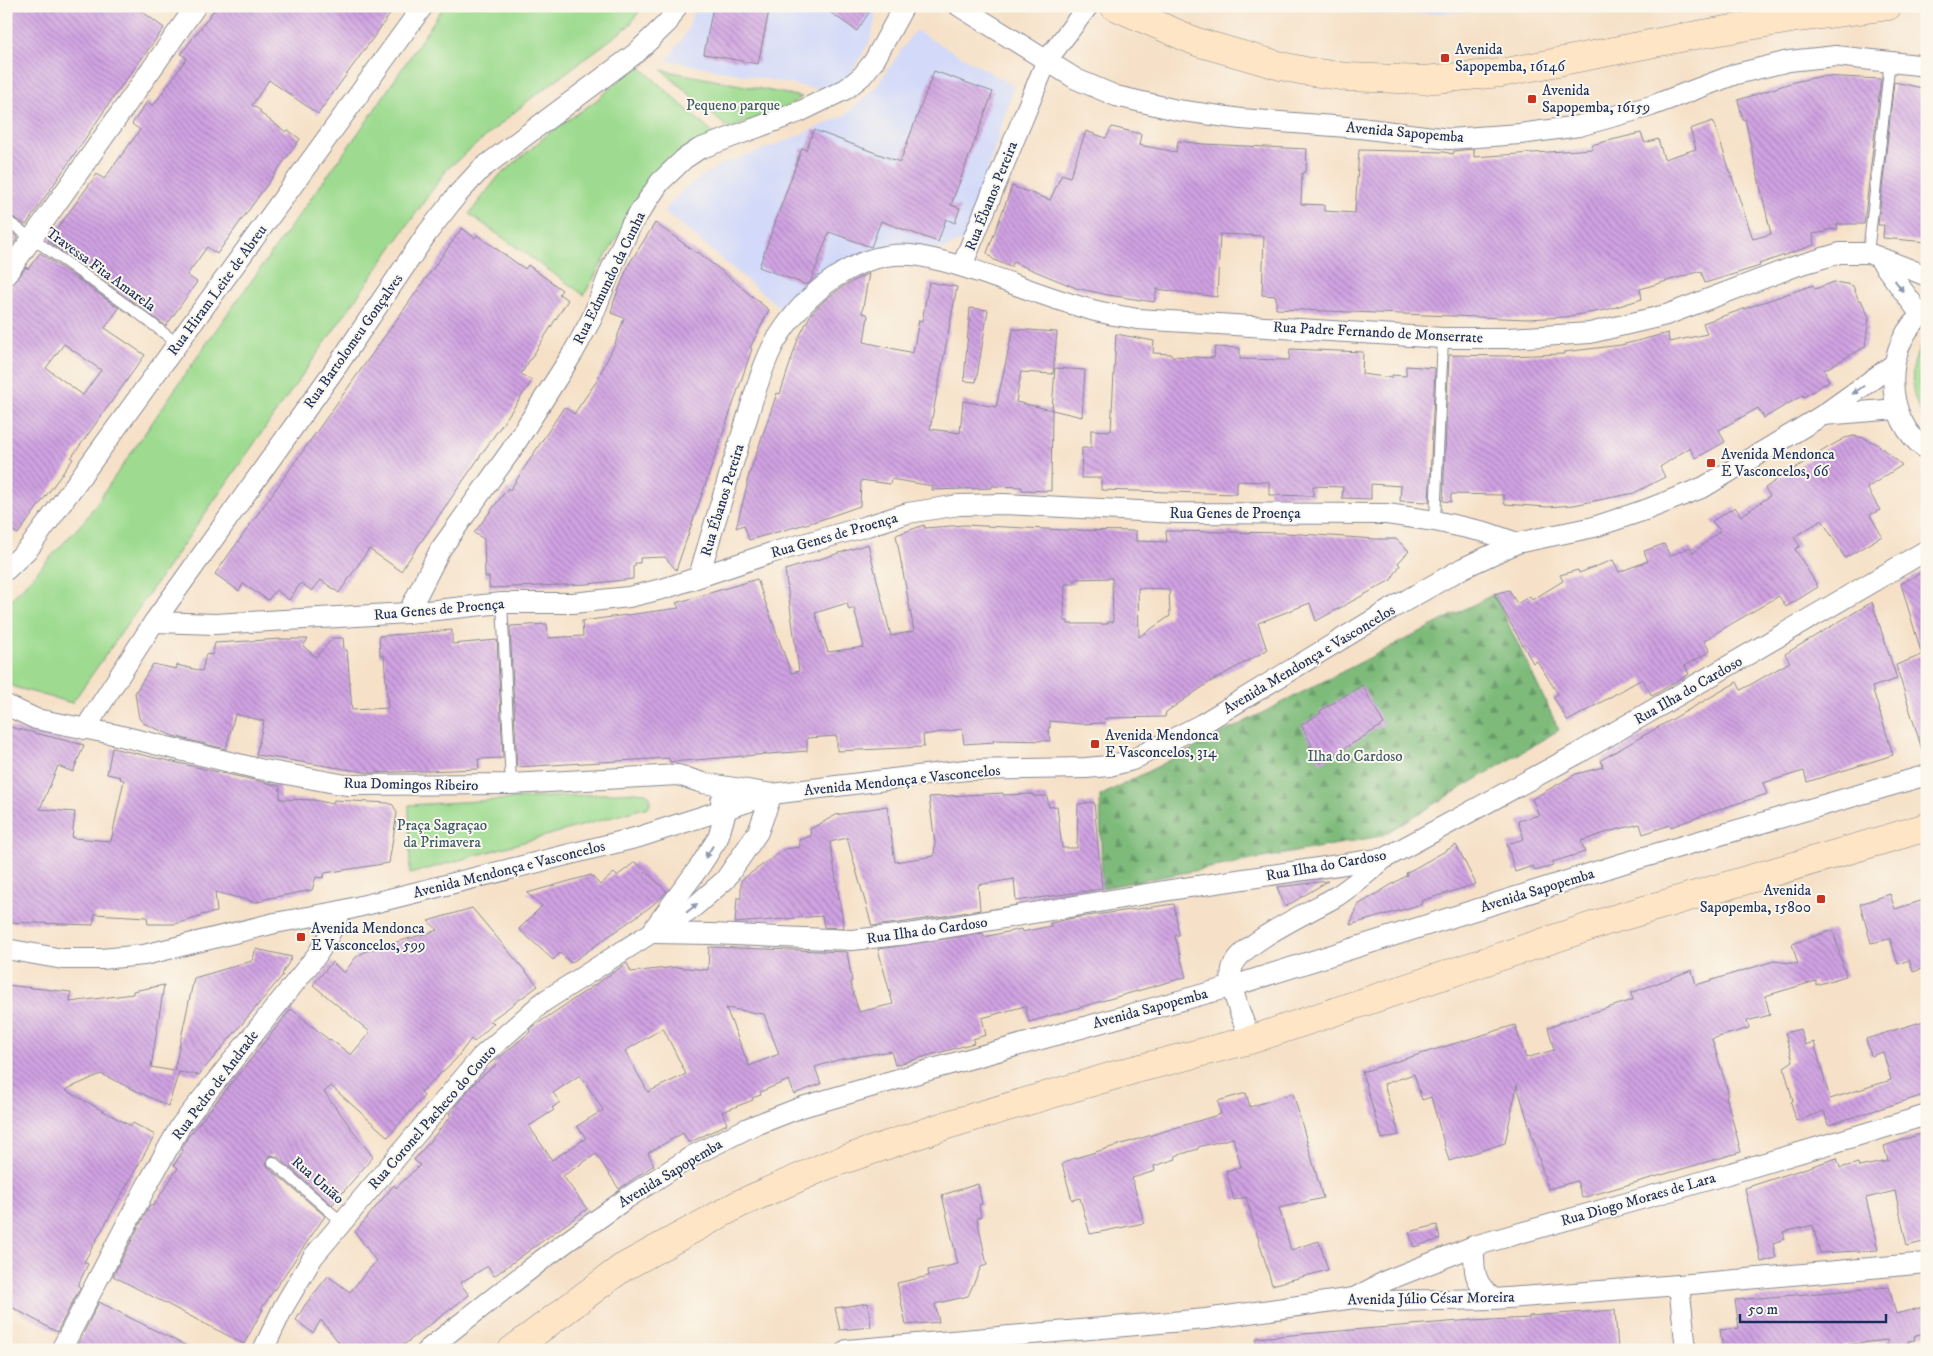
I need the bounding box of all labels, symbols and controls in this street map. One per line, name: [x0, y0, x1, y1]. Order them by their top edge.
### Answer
place label: Avenida Sapopemba, 16146: [1455, 40, 1566, 76]
marker: Avenida Sapopemba, 16146: [1439, 52, 1451, 64]
place label: Avenida Sapopemba, 16159: [1542, 81, 1650, 117]
marker: Avenida Sapopemba, 16159: [1526, 93, 1538, 105]
park label: Pequeno parque: [686, 96, 780, 115]
street label: Avenida Sapopemba: [1345, 118, 1465, 147]
street label: Rua Ébanos Pereira: [961, 138, 1022, 254]
street label: Rua Edmundo da Cunha: [569, 208, 650, 348]
street label: Rua Hiram Leite de Abreu: [164, 221, 271, 359]
street label: Travessa Fita Amarela: [42, 223, 160, 316]
street label: Rua Bartolomeu Gonçalves: [300, 270, 407, 412]
one-way arrow: [1894, 279, 1905, 292]
street label: Rua Padre Fernando de Monserrate: [1272, 318, 1483, 347]
one-way arrow: [1851, 385, 1865, 395]
street label: Rua Ébanos Pereira: [696, 441, 749, 559]
place label: Avenida Mendonca E Vasconcelos, 66: [1721, 445, 1835, 481]
marker: Avenida Mendonca E Vasconcelos, 66: [1705, 457, 1717, 469]
street label: Rua Genes de Proença: [1169, 504, 1301, 523]
street label: Rua Genes de Proença: [769, 508, 900, 563]
street label: Rua Genes de Proença: [373, 594, 506, 625]
street label: Avenida Mendonça e Vasconcelos: [1220, 600, 1399, 718]
street label: Rua Ilha do Cardoso: [1631, 652, 1746, 729]
place label: Avenida Mendonca E Vasconcelos, 314: [1105, 726, 1219, 762]
marker: Avenida Mendonca E Vasconcelos, 314: [1089, 738, 1101, 750]
park label: Ilha do Cardoso: [1307, 747, 1403, 766]
street label: Avenida Mendonça e Vasconcelos: [803, 761, 1001, 800]
street label: Rua Domingos Ribeiro: [343, 774, 479, 795]
park label: Praça Sagraçao da Primavera: [397, 816, 487, 852]
street label: Avenida Mendonça e Vasconcelos: [411, 836, 607, 903]
one-way arrow: [704, 846, 714, 859]
street label: Rua Ilha do Cardoso: [1264, 846, 1388, 885]
street label: Avenida Sapopemba: [1478, 864, 1597, 917]
place label: Avenida Sapopemba, 15800: [1700, 881, 1812, 917]
marker: Avenida Sapopemba, 15800: [1815, 893, 1827, 905]
one-way arrow: [686, 902, 699, 913]
street label: Rua Ilha do Cardoso: [865, 913, 989, 948]
place label: Avenida Mendonca E Vasconcelos, 599: [311, 919, 425, 955]
marker: Avenida Mendonca E Vasconcelos, 599: [295, 931, 307, 943]
street label: Avenida Sapopemba: [1091, 984, 1210, 1033]
street label: Rua Pedro de Andrade: [168, 1027, 263, 1144]
street label: Rua Coronel Pacheco do Couto: [364, 1041, 500, 1194]
street label: Avenida Sapopemba: [615, 1135, 726, 1212]
street label: Rua União: [287, 1152, 348, 1208]
street label: Rua Diogo Moraes de Lara: [1559, 1168, 1718, 1231]
street label: Avenida Júlio César Moreira: [1347, 1288, 1515, 1309]
scale bar: [1740, 1291, 1887, 1323]
text: 50 m: [1748, 1300, 1778, 1319]

